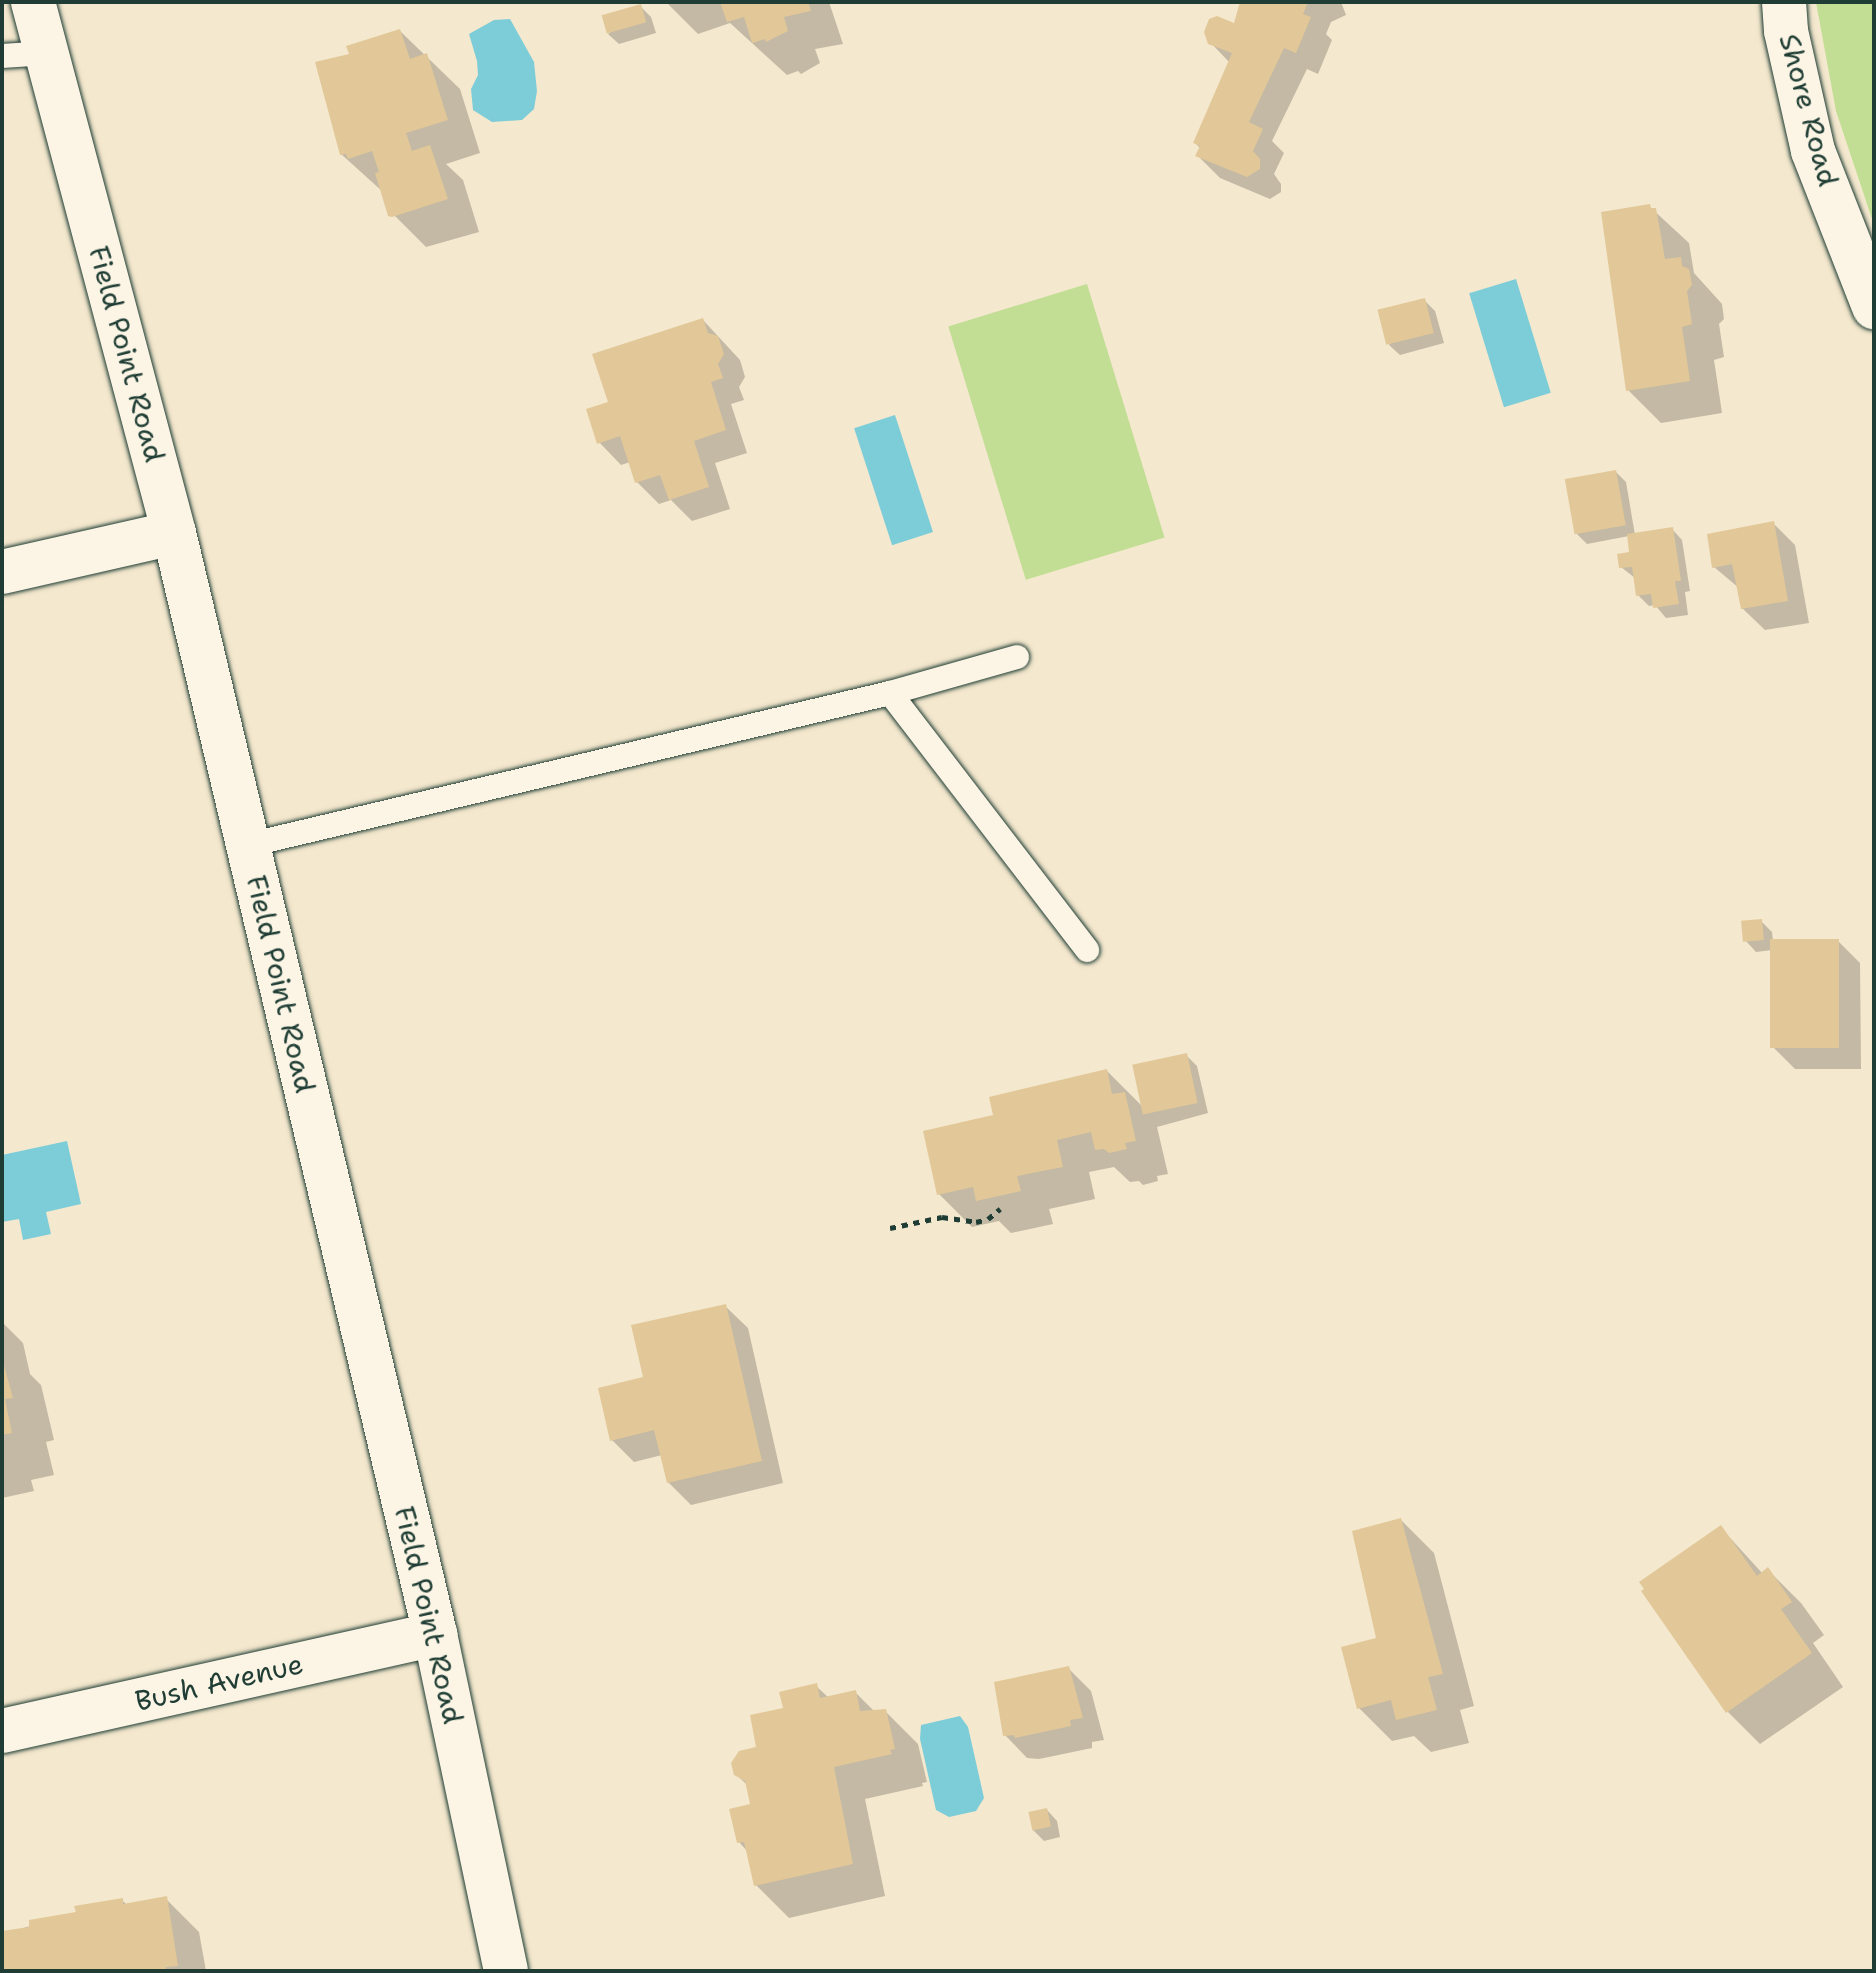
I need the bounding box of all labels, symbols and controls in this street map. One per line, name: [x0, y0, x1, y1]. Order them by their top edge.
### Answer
street label: Shore Road: [1773, 30, 1845, 190]
street label: Field Point Road: [82, 242, 172, 466]
street label: Field Point Road: [240, 872, 322, 1096]
street label: Field Point Road: [388, 1503, 470, 1727]
street label: Bush Avenue: [132, 1646, 306, 1718]

